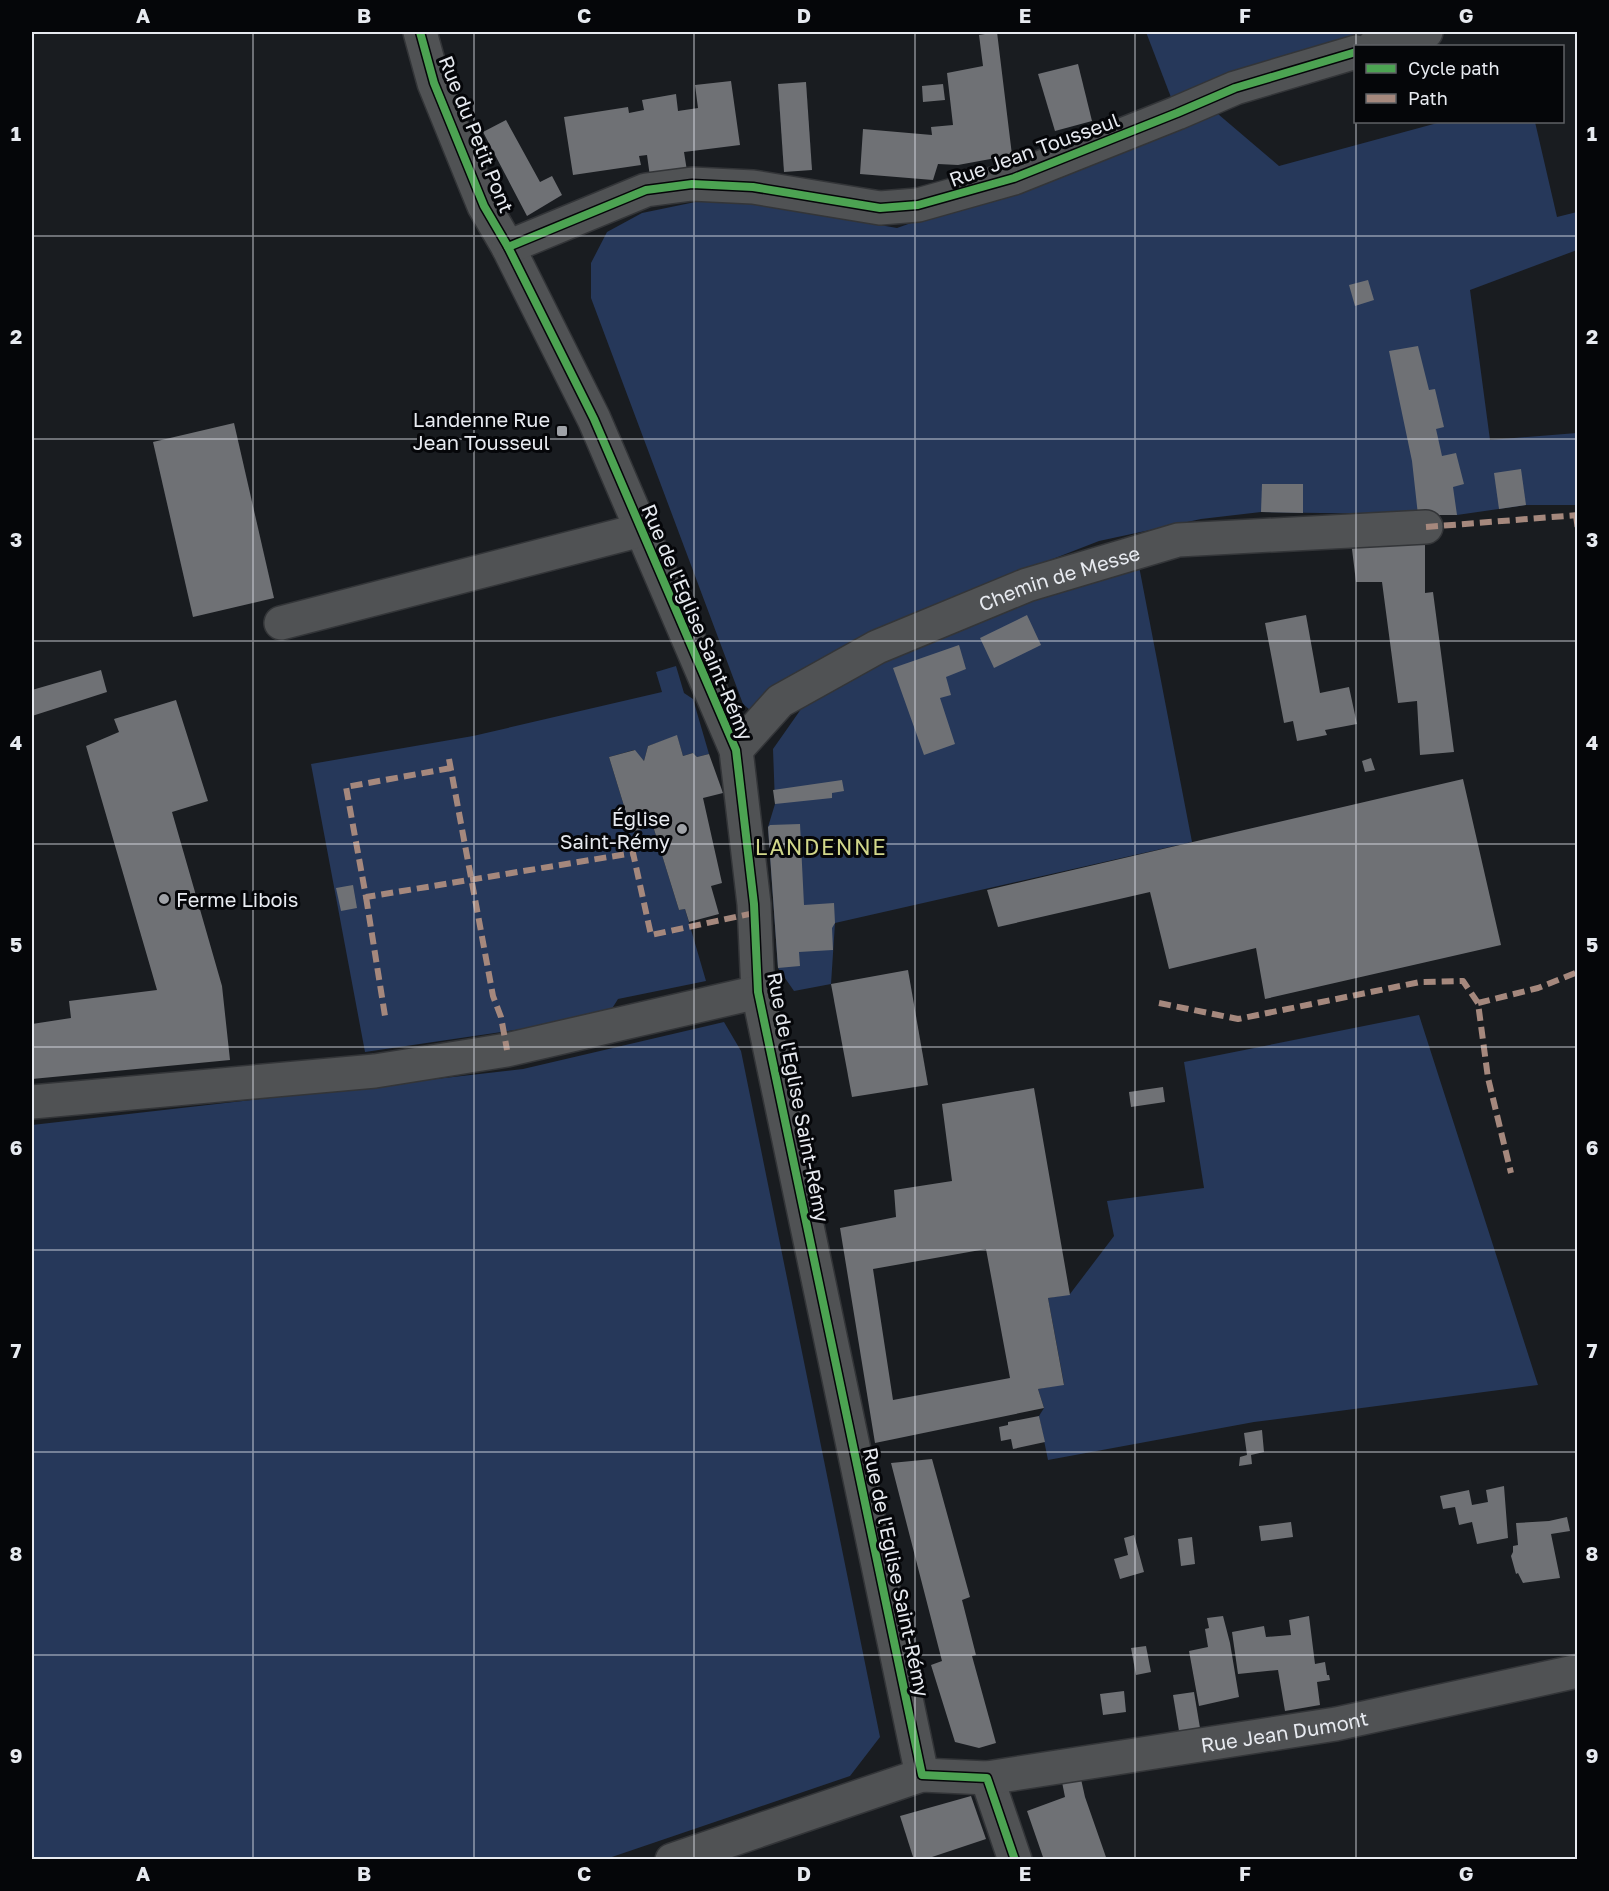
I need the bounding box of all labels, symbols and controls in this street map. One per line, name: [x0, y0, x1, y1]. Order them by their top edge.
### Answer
text: A: [136, 3, 150, 27]
text: B: [357, 3, 371, 27]
text: C: [577, 3, 591, 27]
text: D: [797, 3, 811, 27]
text: E: [1019, 3, 1031, 27]
text: F: [1239, 3, 1251, 27]
text: G: [1459, 3, 1473, 27]
legend: [1354, 45, 1564, 123]
street label: Rue du Petit Pont: [435, 52, 519, 216]
text: Cycle path: [1408, 57, 1500, 79]
text: Path: [1408, 87, 1448, 109]
street label: Rue Jean Tousseul: [946, 107, 1122, 191]
text: 1: [11, 121, 21, 145]
text: 1: [1587, 121, 1597, 145]
text: 2: [10, 324, 22, 348]
text: 2: [1586, 324, 1598, 348]
place label: Landenne Rue Jean Tousseul: [413, 407, 550, 454]
marker: Landenne Rue Jean Tousseul: [555, 424, 569, 438]
street label: Rue de l'Eglise Saint-Rémy: [637, 500, 759, 744]
text: 3: [10, 527, 22, 551]
text: 3: [1586, 527, 1598, 551]
street label: Chemin de Messe: [975, 540, 1143, 616]
text: 4: [10, 730, 22, 754]
text: 4: [1586, 730, 1598, 754]
place label: Église Saint-Rémy: [560, 806, 670, 853]
marker: Église Saint-Rémy: [675, 822, 689, 836]
district label: LANDENNE: [755, 833, 887, 860]
place label: Ferme Libois: [176, 887, 298, 911]
marker: Ferme Libois: [157, 892, 171, 906]
text: 5: [10, 932, 22, 956]
text: 5: [1586, 932, 1598, 956]
street label: Rue de l'Eglise Saint-Rémy: [763, 970, 835, 1224]
text: 6: [10, 1135, 22, 1159]
text: 6: [1586, 1135, 1598, 1159]
text: 7: [11, 1338, 22, 1362]
text: 7: [1587, 1338, 1598, 1362]
street label: Rue de l'Eglise Saint-Rémy: [859, 1445, 935, 1699]
text: 8: [10, 1541, 22, 1565]
text: 8: [1586, 1541, 1598, 1565]
street label: Rue Jean Dumont: [1199, 1705, 1370, 1757]
text: 9: [10, 1743, 22, 1767]
text: 9: [1586, 1743, 1598, 1767]
text: A: [136, 1861, 150, 1885]
text: B: [357, 1861, 371, 1885]
text: C: [577, 1861, 591, 1885]
text: D: [797, 1861, 811, 1885]
text: E: [1019, 1861, 1031, 1885]
text: F: [1239, 1861, 1251, 1885]
text: G: [1459, 1861, 1473, 1885]

